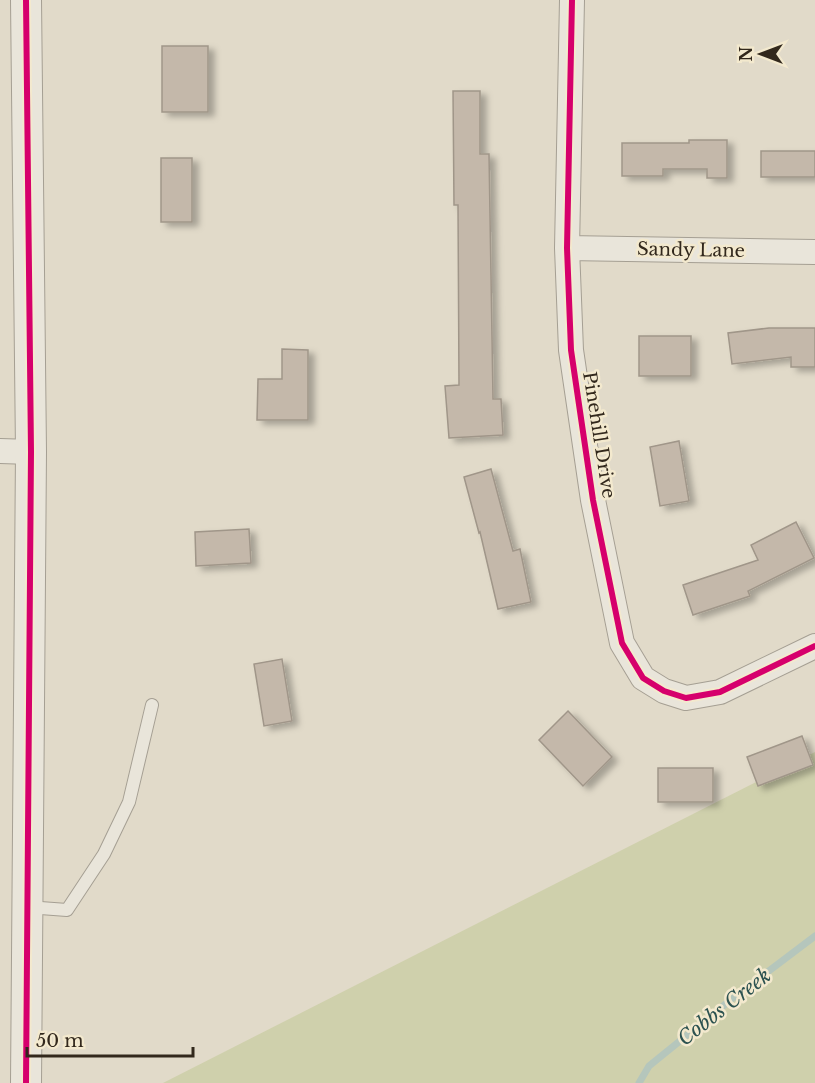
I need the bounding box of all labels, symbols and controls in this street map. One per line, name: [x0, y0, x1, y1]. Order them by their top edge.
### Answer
north arrow: [731, 24, 791, 84]
text: N: [736, 46, 756, 62]
street label: Sandy Lane: [637, 238, 745, 262]
street label: Pinehill Drive: [578, 370, 620, 500]
water label: Cobbs Creek: [673, 963, 775, 1051]
scale bar: [27, 1020, 194, 1058]
text: 50 m: [36, 1030, 84, 1052]

